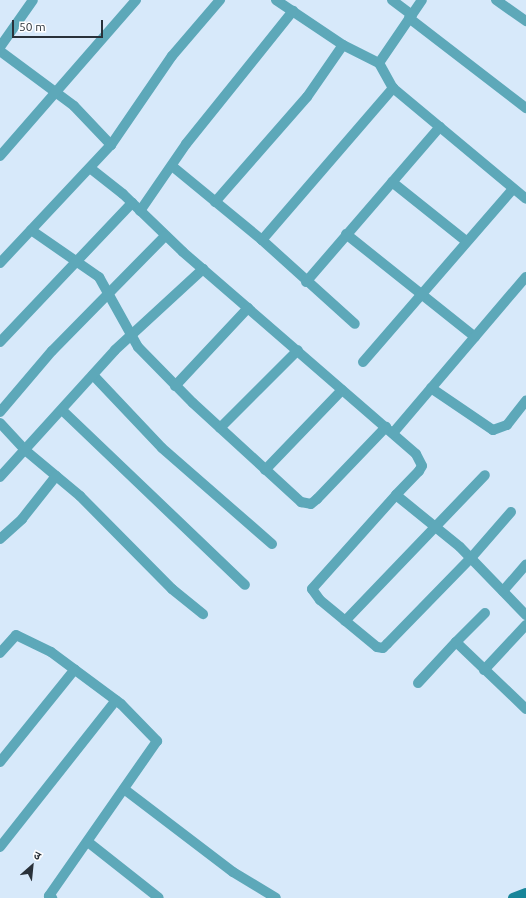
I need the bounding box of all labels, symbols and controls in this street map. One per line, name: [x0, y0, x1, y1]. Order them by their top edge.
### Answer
scale bar: [14, 12, 105, 38]
text: 50 m: [19, 20, 46, 33]
north arrow: [12, 846, 52, 886]
text: उ: [32, 849, 43, 862]

